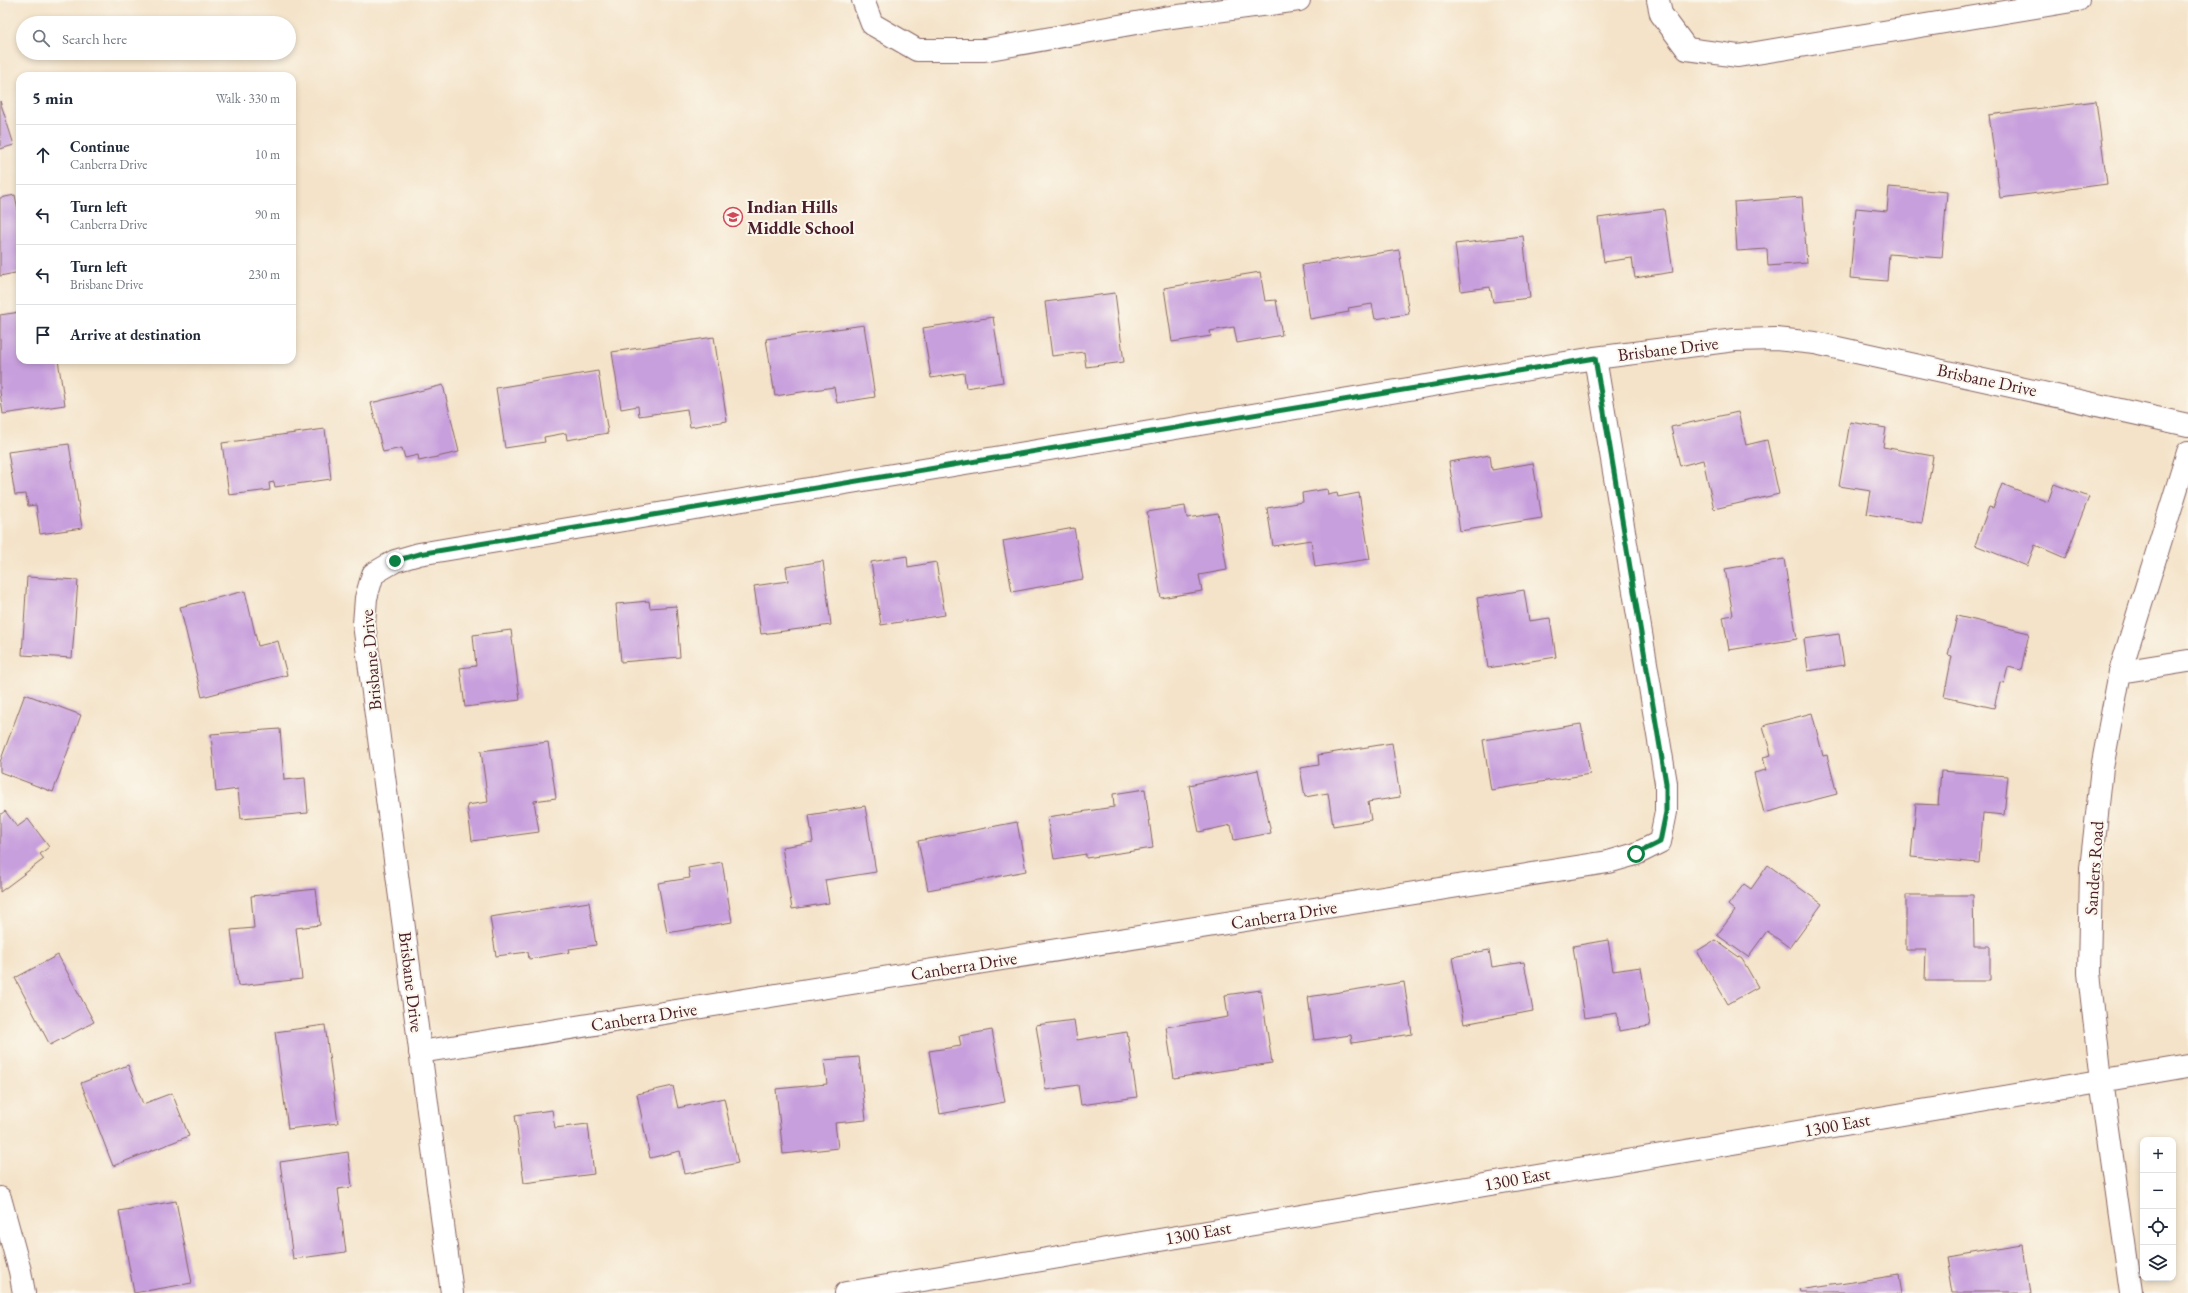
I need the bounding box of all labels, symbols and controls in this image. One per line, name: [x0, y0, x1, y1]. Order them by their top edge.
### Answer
search box: [16, 16, 296, 60]
icon: search: [30, 27, 52, 49]
text: Search here: [62, 29, 127, 48]
text: 5 min: [32, 87, 73, 109]
text: Walk · 330 m: [216, 90, 280, 107]
text: Continue: [70, 137, 130, 156]
icon: ahead: [32, 144, 54, 166]
text: 10 m: [255, 146, 280, 163]
text: Canberra Drive: [70, 156, 147, 173]
place label: Indian Hills Middle School: [747, 195, 854, 239]
text: Turn left: [70, 197, 127, 216]
icon: left: [32, 204, 54, 226]
text: 90 m: [255, 206, 280, 223]
school or university icon: Indian Hills Middle School: [722, 206, 744, 228]
text: Canberra Drive: [70, 216, 147, 233]
text: Turn left: [70, 257, 127, 276]
icon: left: [32, 264, 54, 286]
text: 230 m: [249, 266, 280, 283]
text: Brisbane Drive: [70, 276, 143, 293]
icon: arrive: [32, 324, 54, 346]
text: Arrive at destination: [70, 325, 201, 344]
street label: Brisbane Drive: [1616, 331, 1720, 366]
street label: Brisbane Drive: [1935, 358, 2039, 401]
route end: [386, 552, 404, 570]
street label: Brisbane Drive: [355, 608, 386, 712]
street label: Sanders Road: [2079, 819, 2108, 916]
route start: [1627, 845, 1645, 863]
street label: Canberra Drive: [1229, 895, 1339, 934]
street label: Brisbane Drive: [394, 930, 429, 1034]
street label: Canberra Drive: [909, 946, 1019, 985]
street label: Canberra Drive: [589, 997, 699, 1036]
street label: 1300 East: [1802, 1107, 1872, 1142]
map controls: [2140, 1137, 2176, 1281]
button: +: [2140, 1137, 2176, 1173]
street label: 1300 East: [1482, 1161, 1552, 1196]
button: −: [2140, 1173, 2176, 1209]
button: locate: [2140, 1209, 2176, 1245]
street label: 1300 East: [1163, 1215, 1233, 1250]
button: layers: [2140, 1245, 2176, 1281]

